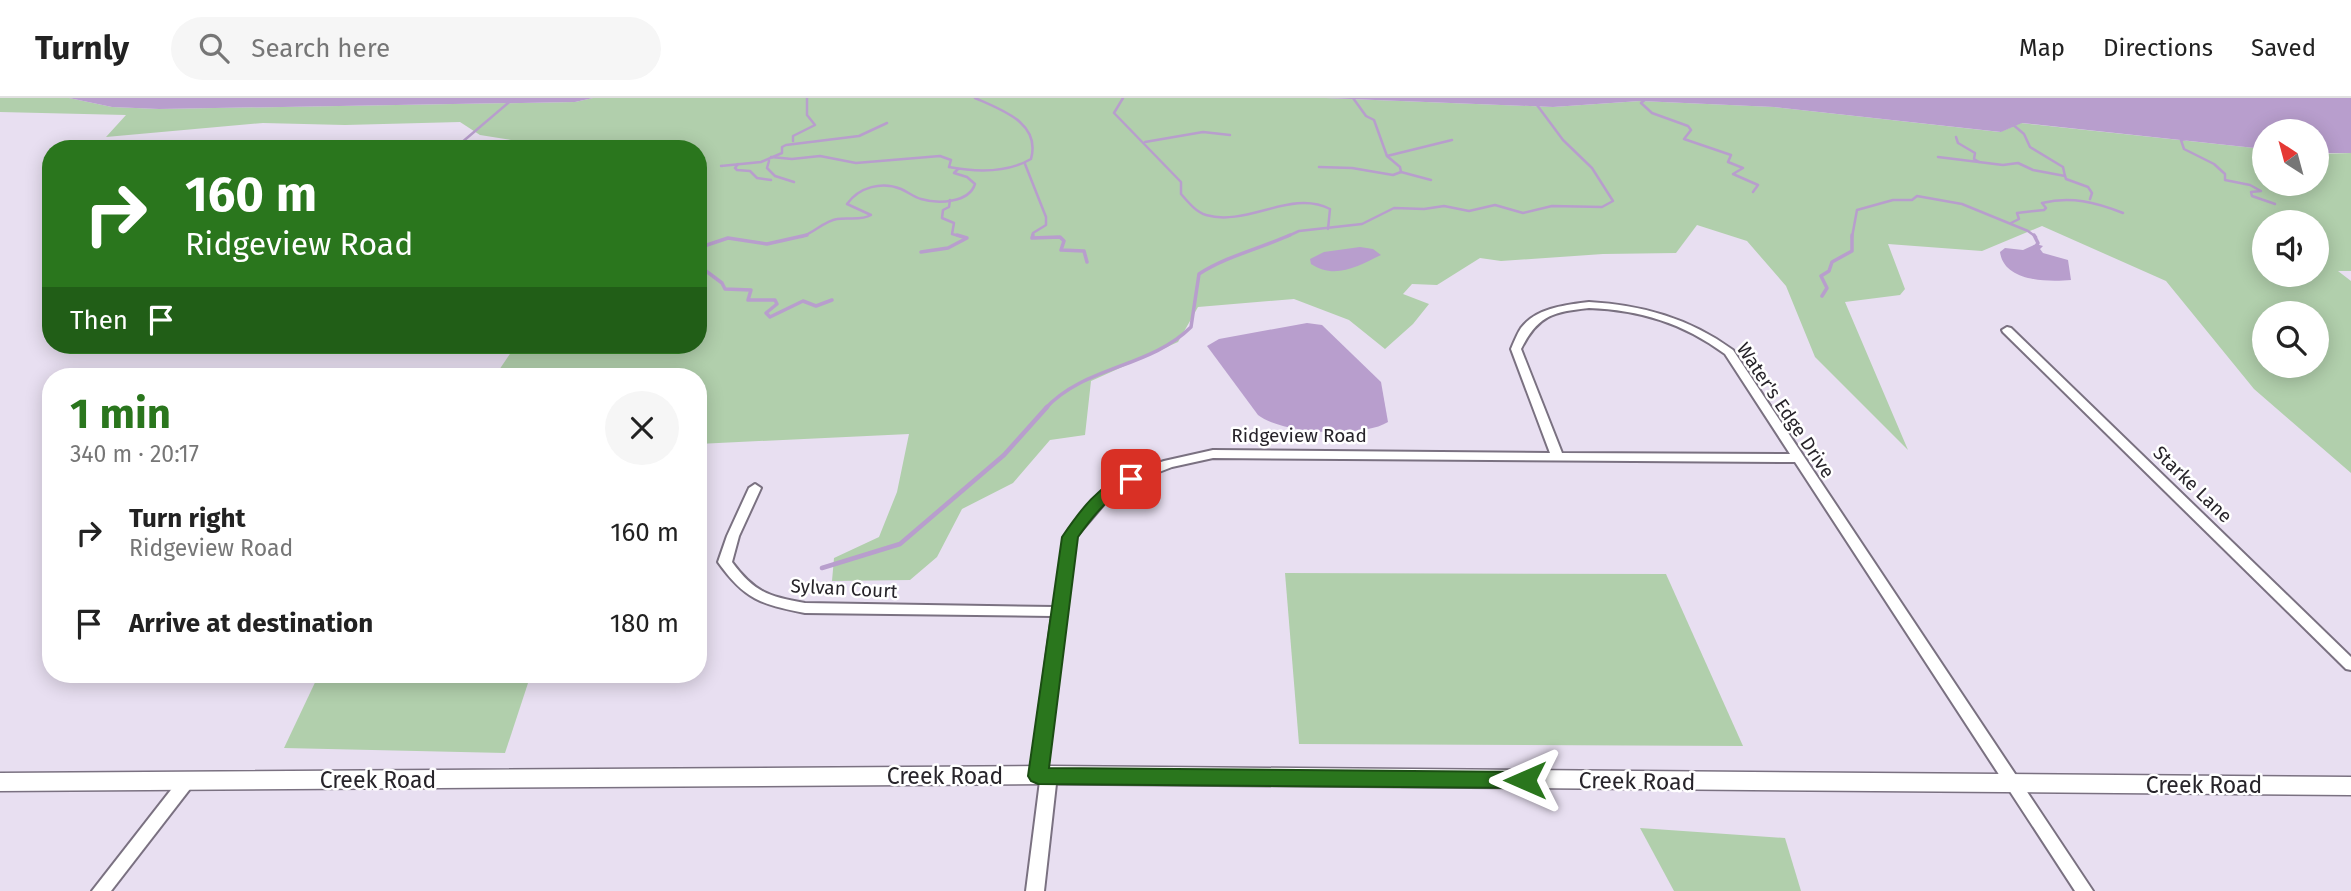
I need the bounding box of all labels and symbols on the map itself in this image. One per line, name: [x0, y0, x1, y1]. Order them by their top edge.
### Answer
north arrow: [2252, 119, 2329, 196]
street label: Water's Edge Drive: [1732, 338, 1839, 482]
street label: Ridgeview Road: [1231, 424, 1367, 447]
street label: Starke Lane: [2148, 441, 2237, 528]
pin: [1101, 449, 1161, 509]
street label: Sylvan Court: [790, 574, 898, 603]
position arrow: [1488, 743, 1562, 817]
street label: Creek Road: [887, 762, 1003, 790]
street label: Creek Road: [320, 766, 436, 794]
street label: Creek Road: [1578, 766, 1696, 796]
street label: Creek Road: [2146, 771, 2262, 799]

